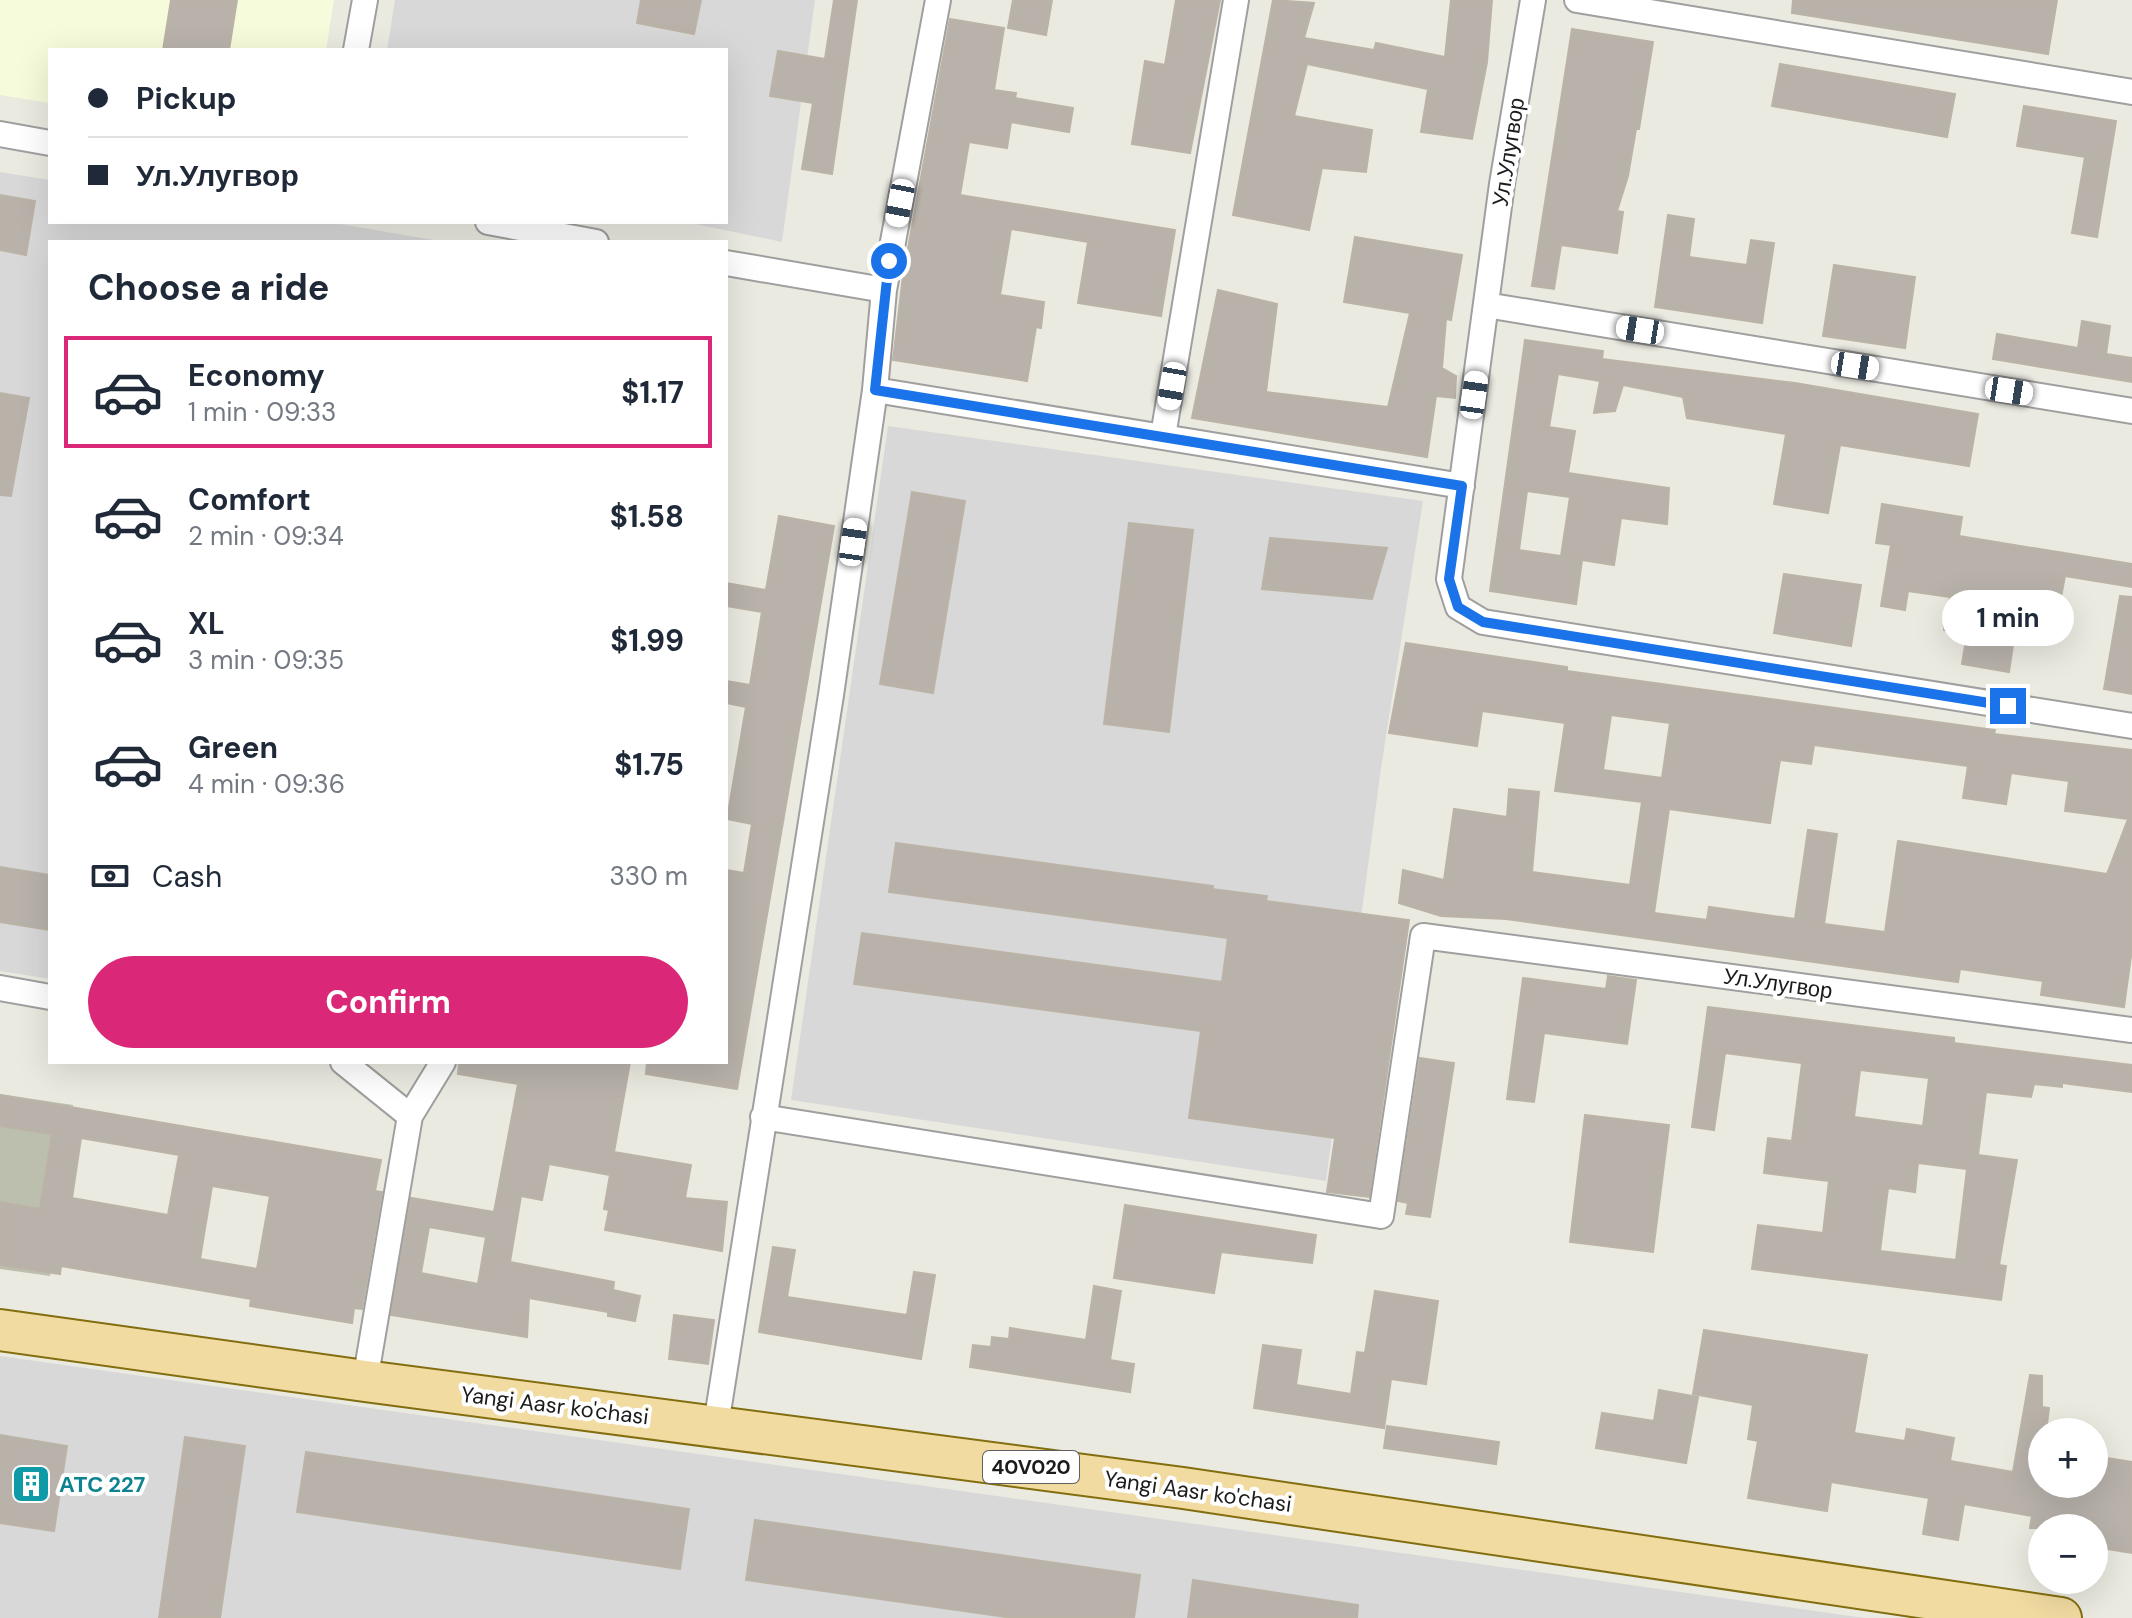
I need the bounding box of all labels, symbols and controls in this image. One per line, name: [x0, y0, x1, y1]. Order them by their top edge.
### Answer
text: Pickup: [136, 79, 236, 118]
street label: Ул.Улугвор: [1486, 95, 1531, 209]
text: Ул.Улугвор: [136, 156, 299, 195]
car: [884, 177, 916, 229]
route start: [871, 243, 907, 279]
text: Choose a ride: [88, 264, 329, 311]
car: [1614, 314, 1666, 346]
car: [1829, 350, 1881, 382]
icon: car: [92, 356, 164, 428]
text: Economy: [188, 356, 325, 395]
car: [1156, 360, 1188, 412]
car: [1459, 370, 1489, 420]
text: $1.17: [621, 373, 684, 412]
car: [1983, 375, 2035, 407]
text: 1 min · 09:33: [188, 395, 336, 429]
icon: car: [92, 480, 164, 552]
text: Comfort: [188, 480, 311, 519]
text: $1.58: [610, 497, 684, 536]
car: [838, 517, 868, 567]
text: 2 min · 09:34: [188, 519, 344, 553]
callout: 1 min: [1942, 590, 2074, 646]
text: 1 min: [1976, 601, 2040, 635]
icon: car: [92, 604, 164, 676]
text: XL: [188, 604, 225, 643]
text: $1.99: [610, 621, 684, 660]
text: 3 min · 09:35: [188, 643, 344, 677]
route end: [1990, 688, 2026, 724]
icon: car: [92, 728, 164, 800]
text: Green: [188, 728, 278, 767]
text: $1.75: [614, 745, 684, 784]
text: 4 min · 09:36: [188, 767, 345, 801]
icon: cash: [88, 854, 132, 898]
text: Cash: [152, 857, 222, 896]
text: 330 m: [609, 859, 688, 893]
button: Confirm: [88, 956, 688, 1048]
street label: Ул.Улугвор: [1721, 961, 1834, 1006]
street label: Yangi Aasr ko'chasi: [459, 1380, 650, 1431]
map controls: [2028, 1418, 2108, 1594]
button: +: [2028, 1418, 2108, 1498]
road number: 40V020: [983, 1451, 1079, 1483]
building icon: АТС 227: [10, 1463, 52, 1505]
street label: Yangi Aasr ko'chasi: [1102, 1464, 1293, 1519]
place label: АТС 227: [59, 1470, 146, 1499]
button: −: [2028, 1514, 2108, 1594]

